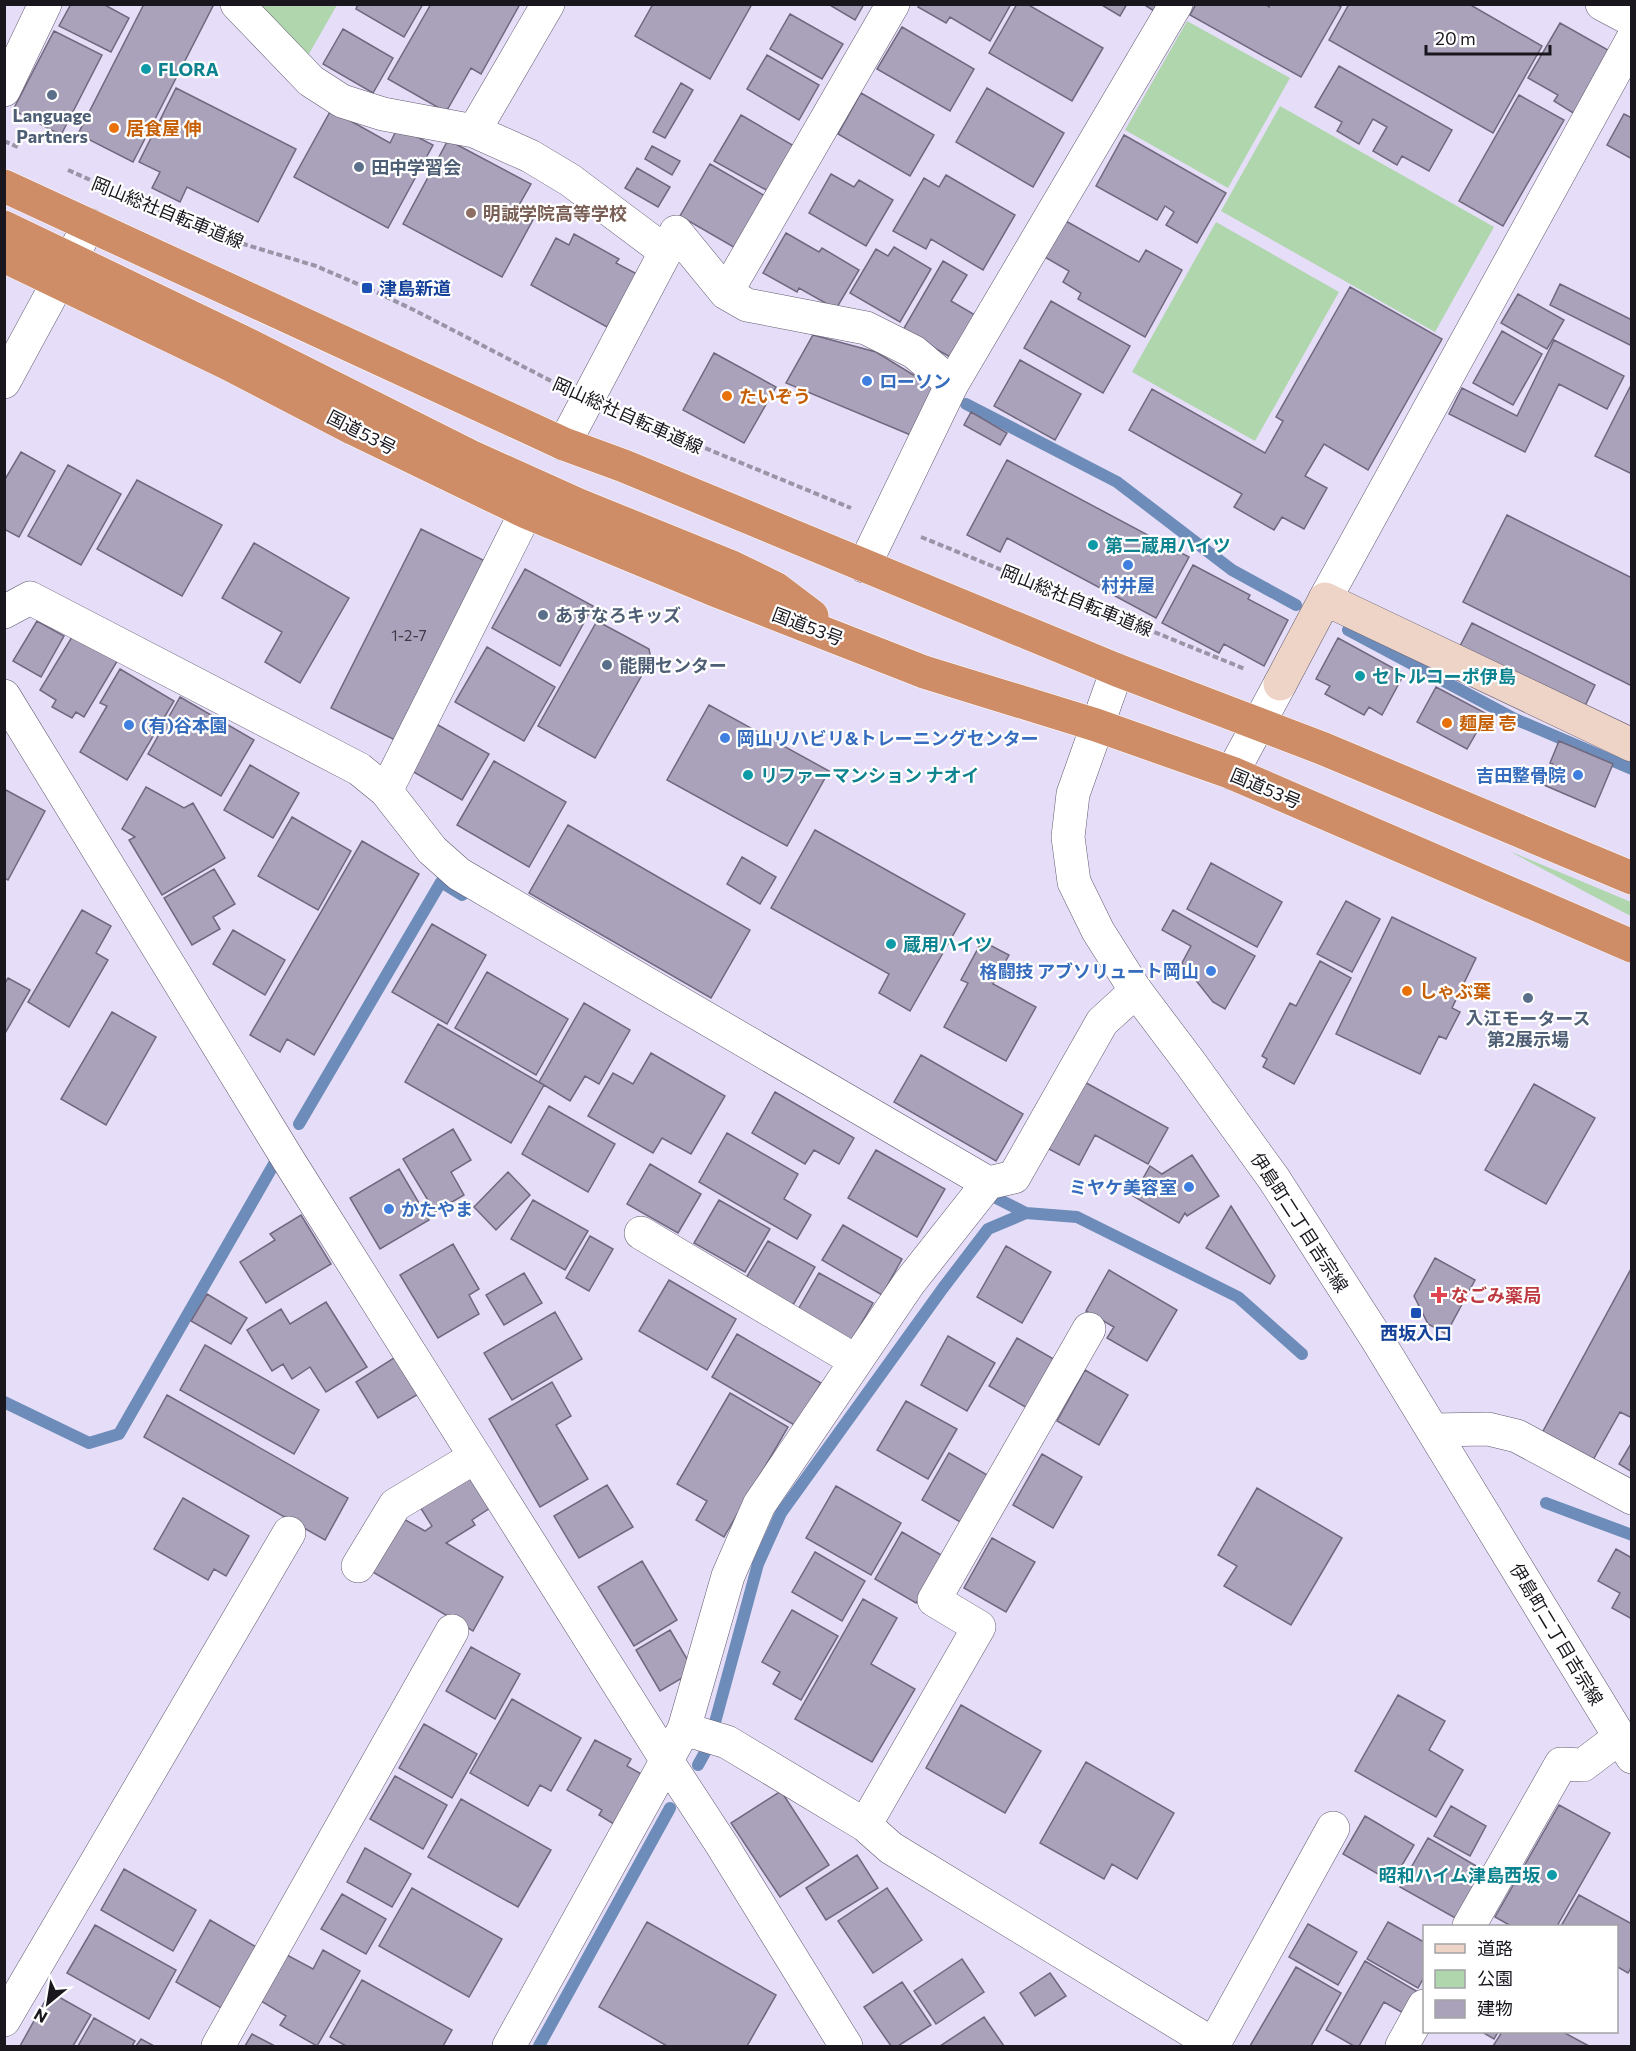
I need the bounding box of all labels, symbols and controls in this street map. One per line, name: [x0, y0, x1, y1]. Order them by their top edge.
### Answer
scale bar: [1426, 18, 1550, 56]
text: 20 m: [1435, 27, 1476, 49]
place label: FLORA: [158, 58, 219, 80]
marker: FLORA: [139, 62, 153, 76]
marker: Language Partners: [45, 88, 59, 102]
place label: Language Partners: [12, 104, 92, 147]
place label: 居食屋 伸: [126, 117, 201, 139]
marker: 居食屋 伸: [107, 121, 121, 135]
place label: 田中学習会: [371, 156, 461, 178]
marker: 田中学習会: [352, 160, 366, 174]
street label: 岡山総社自転車道線: [89, 171, 247, 253]
place label: 明誠学院高等学校: [483, 202, 627, 224]
marker: 明誠学院高等学校: [464, 206, 478, 220]
place label: 津島新道: [379, 277, 451, 299]
marker: 津島新道: [360, 281, 374, 295]
place label: ローソン: [879, 370, 951, 392]
street label: 岡山総社自転車道線: [550, 372, 706, 458]
marker: ローソン: [860, 374, 874, 388]
place label: たいぞう: [739, 385, 811, 407]
marker: たいぞう: [720, 389, 734, 403]
street label: 国道53号: [324, 405, 400, 459]
place label: 第二蔵用ハイツ: [1105, 534, 1231, 556]
marker: 第二蔵用ハイツ: [1086, 538, 1100, 552]
marker: 村井屋: [1121, 558, 1135, 572]
street label: 岡山総社自転車道線: [998, 559, 1156, 641]
place label: 村井屋: [1101, 574, 1155, 596]
street label: 国道53号: [769, 602, 847, 650]
place label: あすなろキッズ: [555, 604, 681, 626]
marker: あすなろキッズ: [536, 608, 550, 622]
house number: 1-2-7: [391, 626, 427, 644]
place label: 能開センター: [619, 654, 727, 676]
marker: 能開センター: [600, 658, 614, 672]
place label: セトルコーポ伊島: [1372, 665, 1516, 687]
marker: セトルコーポ伊島: [1353, 669, 1367, 683]
place label: 麺屋 壱: [1459, 712, 1516, 734]
place label: (有)谷本園: [141, 714, 228, 736]
marker: 麺屋 壱: [1440, 716, 1454, 730]
marker: (有)谷本園: [122, 718, 136, 732]
place label: 岡山リハビリ&トレーニングセンター: [737, 727, 1039, 749]
marker: 岡山リハビリ&トレーニングセンター: [718, 731, 732, 745]
street label: 国道53号: [1227, 763, 1305, 813]
place label: リファーマンション ナオイ: [760, 764, 979, 786]
place label: 吉田整骨院: [1476, 764, 1566, 786]
marker: リファーマンション ナオイ: [741, 768, 755, 782]
marker: 吉田整骨院: [1571, 768, 1585, 782]
place label: 蔵用ハイツ: [903, 933, 993, 955]
marker: 蔵用ハイツ: [884, 937, 898, 951]
place label: 格闘技 アブソリュート岡山: [980, 960, 1199, 982]
marker: 格闘技 アブソリュート岡山: [1204, 964, 1218, 978]
place label: しゃぶ葉: [1419, 980, 1491, 1002]
marker: しゃぶ葉: [1400, 984, 1414, 998]
marker: 入江モータース 第2展示場: [1521, 991, 1535, 1005]
place label: 入江モータース 第2展示場: [1465, 1007, 1591, 1050]
street label: 伊島町二丁目吉宗線: [1247, 1148, 1353, 1296]
place label: ミヤケ美容室: [1069, 1176, 1177, 1198]
marker: ミヤケ美容室: [1182, 1180, 1196, 1194]
place label: かたやま: [401, 1198, 473, 1220]
marker: かたやま: [382, 1202, 396, 1216]
place label: なごみ薬局: [1451, 1284, 1541, 1306]
marker: なごみ薬局: [1432, 1288, 1446, 1302]
marker: 西坂入口: [1409, 1306, 1423, 1320]
place label: 西坂入口: [1380, 1322, 1452, 1344]
street label: 伊島町二丁目吉宗線: [1506, 1559, 1608, 1709]
place label: 昭和ハイム津島西坂: [1379, 1864, 1541, 1886]
marker: 昭和ハイム津島西坂: [1545, 1868, 1559, 1882]
legend: [1423, 1925, 1618, 2033]
text: 道路: [1477, 1937, 1513, 1959]
text: 公園: [1477, 1967, 1513, 1989]
north arrow: [18, 1973, 78, 2033]
text: 建物: [1477, 1997, 1513, 2019]
text: N: [30, 2005, 50, 2028]

